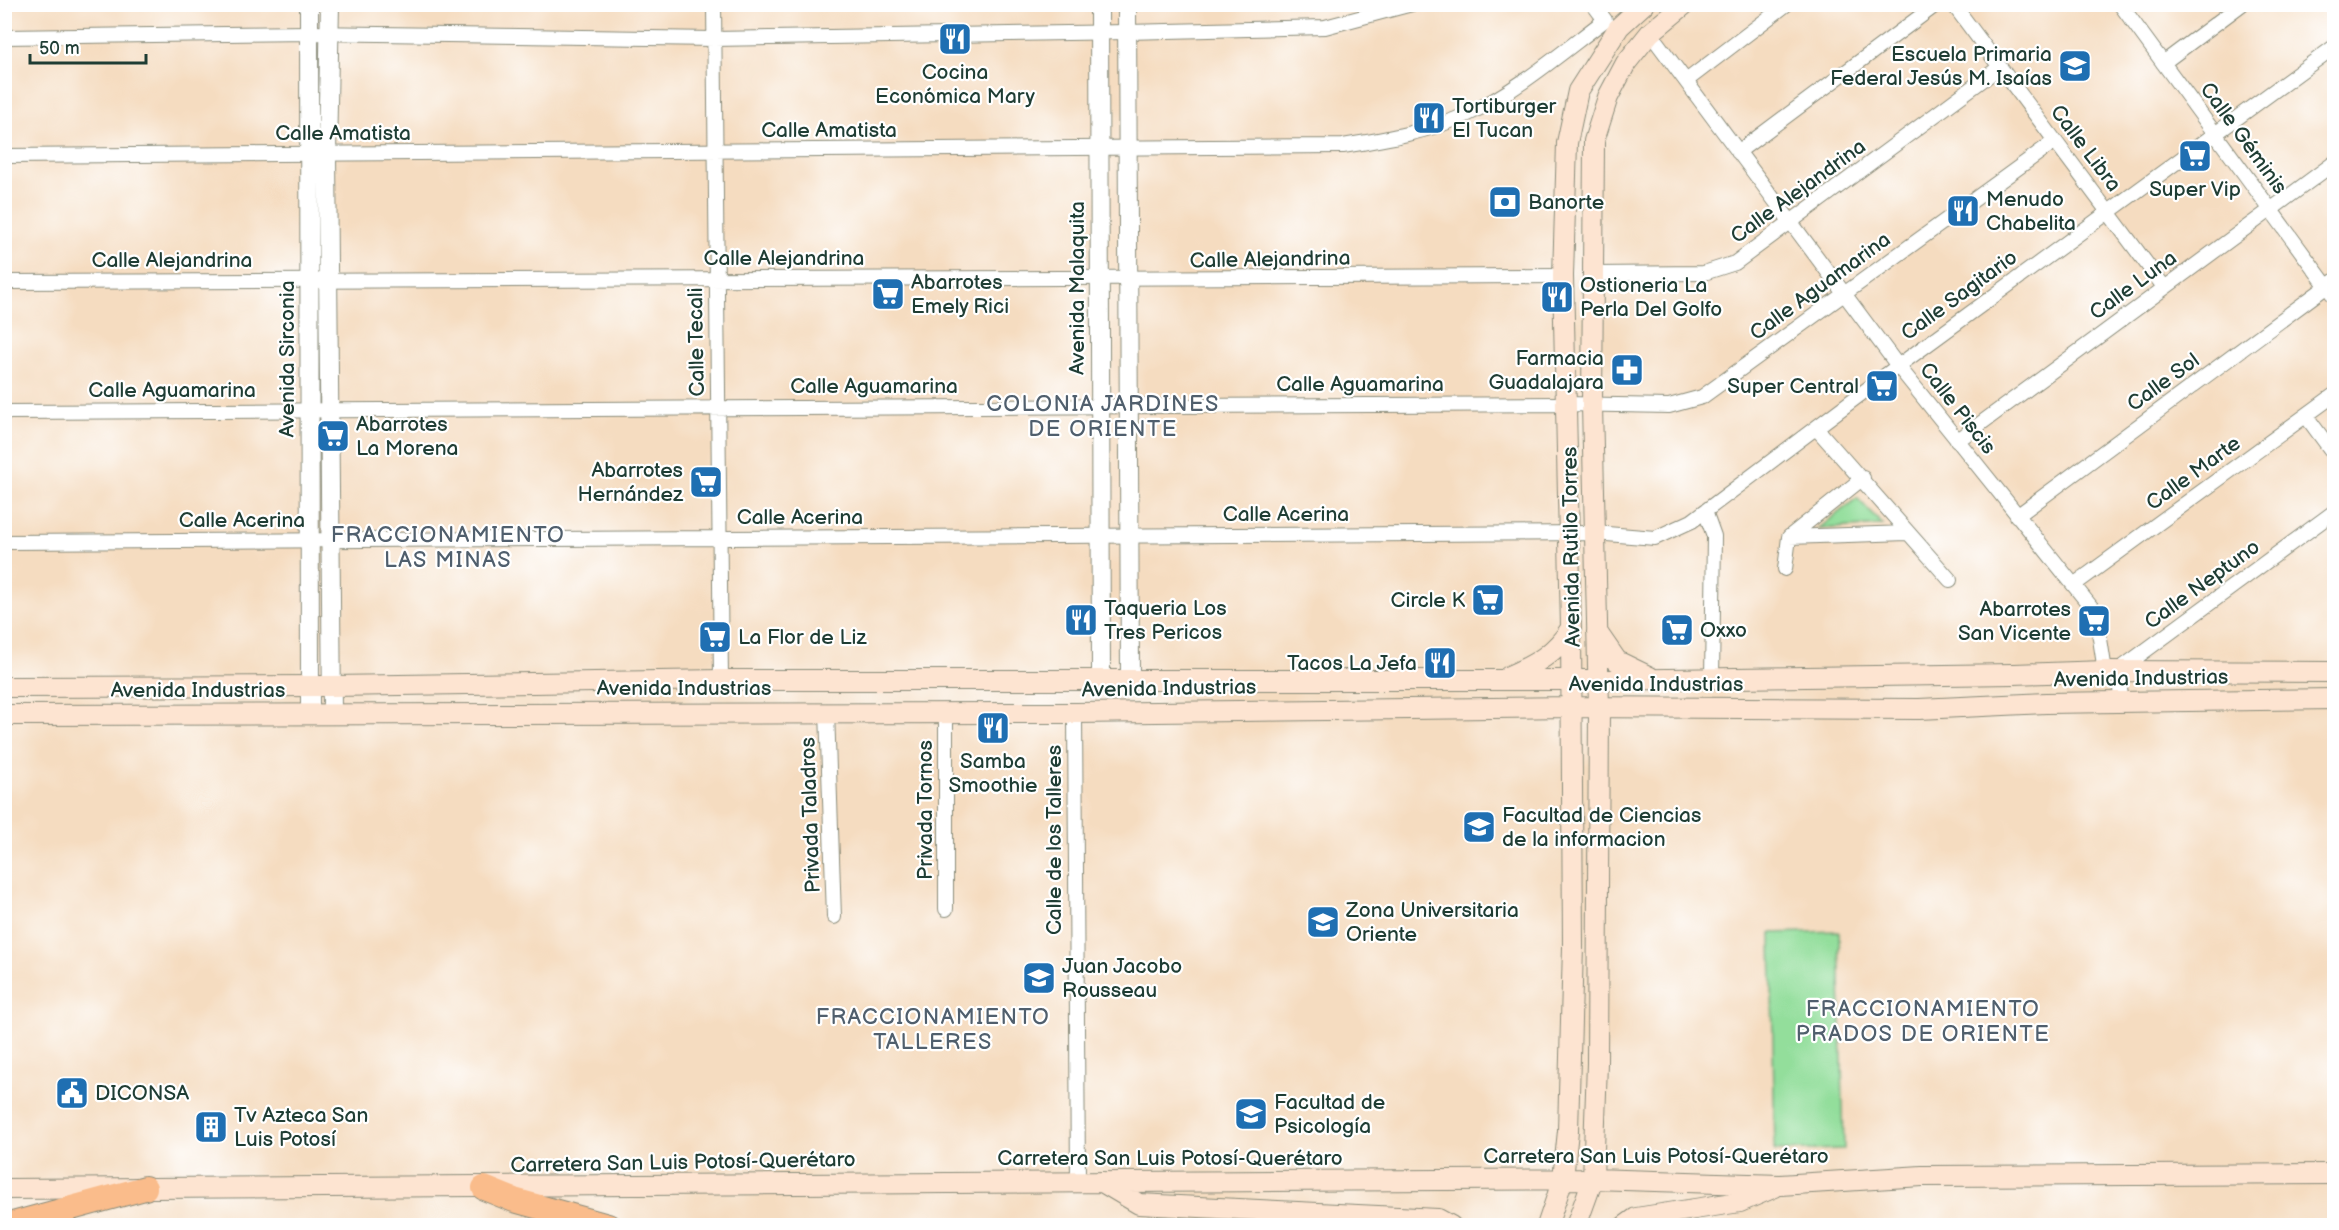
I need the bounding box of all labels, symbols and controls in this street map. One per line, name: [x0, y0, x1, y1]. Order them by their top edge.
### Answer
restaurant icon: Cocina Económica Mary: [937, 21, 973, 57]
scale bar: [30, 27, 146, 65]
text: 50 m: [39, 38, 80, 59]
place label: Escuela Primaria Federal Jesús M. Isaías: [1830, 42, 2052, 91]
school or university icon: Escuela Primaria Federal Jesús M. Isaías: [2057, 48, 2093, 84]
place label: Cocina Económica Mary: [875, 60, 1035, 109]
street label: Calle Géminis: [2195, 78, 2293, 199]
place label: Tortiburger El Tucan: [1452, 94, 1557, 143]
restaurant icon: Tortiburger El Tucan: [1411, 100, 1447, 136]
street label: Calle Libra: [2045, 100, 2126, 197]
street label: Calle Amatista: [761, 118, 897, 143]
street label: Calle Amatista: [275, 121, 411, 146]
street label: Calle Alejandrina: [1726, 134, 1871, 249]
supermarket icon: Super Vip: [2177, 138, 2213, 174]
place label: Super Vip: [2149, 177, 2241, 202]
bank icon: Banorte: [1487, 184, 1523, 220]
place label: Menudo Chabelita: [1986, 187, 2076, 236]
place label: Banorte: [1528, 190, 1604, 215]
restaurant icon: Menudo Chabelita: [1945, 193, 1981, 229]
street label: Avenida Malaquita: [1065, 201, 1090, 375]
street label: Calle Aguamarina: [1745, 227, 1895, 346]
street label: Calle Sagitario: [1896, 245, 2022, 346]
street label: Calle Luna: [2085, 245, 2182, 325]
street label: Calle Alejandrina: [704, 246, 864, 271]
street label: Calle Alejandrina: [1189, 246, 1351, 273]
street label: Calle Alejandrina: [92, 248, 252, 273]
place label: Abarrotes Emely Rici: [911, 270, 1009, 319]
place label: Ostioneria La Perla Del Golfo: [1580, 273, 1722, 322]
supermarket icon: Abarrotes Emely Rici: [870, 276, 906, 312]
restaurant icon: Ostioneria La Perla Del Golfo: [1539, 279, 1575, 315]
street label: Avenida Sirconia: [275, 280, 300, 438]
street label: Calle Tecali: [683, 287, 710, 397]
place label: Farmacia Guadalajara: [1488, 346, 1604, 395]
street label: Calle Sol: [2122, 348, 2204, 417]
pharmacy icon: Farmacia Guadalajara: [1609, 352, 1645, 388]
street label: Calle Piscis: [1914, 358, 2001, 459]
supermarket icon: Super Central: [1864, 368, 1900, 404]
street label: Calle Aguamarina: [1276, 372, 1444, 397]
street label: Calle Aguamarina: [790, 374, 958, 399]
place label: Super Central: [1727, 374, 1859, 399]
street label: Calle Aguamarina: [88, 378, 256, 403]
district label: COLONIA JARDINES DE ORIENTE: [986, 391, 1220, 443]
place label: Abarrotes La Morena: [356, 412, 458, 461]
supermarket icon: Abarrotes La Morena: [315, 418, 351, 454]
street label: Calle Marte: [2141, 431, 2245, 516]
street label: Avenida Rutilo Torres: [1557, 447, 1586, 647]
place label: Abarrotes Hernández: [578, 458, 684, 507]
supermarket icon: Abarrotes Hernández: [688, 464, 724, 500]
street label: Calle Acerina: [1223, 502, 1349, 527]
street label: Calle Acerina: [737, 505, 863, 530]
street label: Calle Acerina: [179, 508, 305, 533]
district label: FRACCIONAMIENTO LAS MINAS: [331, 522, 565, 574]
street label: Calle Neptuno: [2140, 534, 2265, 635]
supermarket icon: Circle K: [1470, 582, 1506, 618]
place label: Circle K: [1391, 588, 1465, 613]
place label: Taqueria Los Tres Pericos: [1104, 596, 1227, 645]
place label: Abarrotes San Vicente: [1958, 597, 2071, 646]
restaurant icon: Taqueria Los Tres Pericos: [1063, 602, 1099, 638]
supermarket icon: Abarrotes San Vicente: [2076, 603, 2112, 639]
supermarket icon: Oxxo: [1659, 612, 1695, 648]
place label: Oxxo: [1700, 618, 1747, 643]
supermarket icon: La Flor de Liz: [697, 619, 733, 655]
place label: La Flor de Liz: [738, 625, 867, 650]
restaurant icon: Tacos La Jefa: [1422, 645, 1458, 681]
place label: Tacos La Jefa: [1287, 651, 1417, 676]
street label: Avenida Industrias: [2053, 664, 2229, 693]
street label: Avenida Industrias: [1569, 672, 1743, 697]
street label: Avenida Industrias: [1081, 674, 1257, 703]
street label: Avenida Industrias: [597, 676, 771, 701]
street label: Avenida Industrias: [111, 678, 285, 703]
restaurant icon: Samba Smoothie: [975, 710, 1011, 746]
street label: Privada Taladros: [795, 737, 826, 893]
street label: Privada Tornos: [913, 740, 938, 880]
street label: Calle de los Talleres: [1042, 745, 1067, 935]
place label: Samba Smoothie: [948, 749, 1038, 798]
place label: Facultad de Ciencias de la informacion: [1502, 803, 1701, 852]
school or university icon: Facultad de Ciencias de la informacion: [1461, 809, 1497, 845]
place label: Zona Universitaria Oriente: [1345, 898, 1519, 947]
school or university icon: Zona Universitaria Oriente: [1305, 904, 1341, 940]
place label: Juan Jacobo Rousseau: [1062, 954, 1182, 1003]
school or university icon: Juan Jacobo Rousseau: [1021, 960, 1057, 996]
district label: FRACCIONAMIENTO PRADOS DE ORIENTE: [1796, 996, 2050, 1048]
district label: FRACCIONAMIENTO TALLERES: [816, 1004, 1050, 1056]
public building icon: DICONSA: [54, 1075, 90, 1111]
place label: DICONSA: [95, 1081, 189, 1106]
place label: Facultad de Psicología: [1274, 1090, 1385, 1139]
school or university icon: Facultad de Psicología: [1233, 1096, 1269, 1132]
place label: Tv Azteca San Luis Potosí: [234, 1103, 368, 1152]
building icon: Tv Azteca San Luis Potosí: [193, 1109, 229, 1145]
street label: Carretera San Luis Potosí-Querétaro: [1483, 1144, 1829, 1169]
street label: Carretera San Luis Potosí-Querétaro: [997, 1146, 1343, 1171]
street label: Carretera San Luis Potosí-Querétaro: [510, 1147, 856, 1178]

